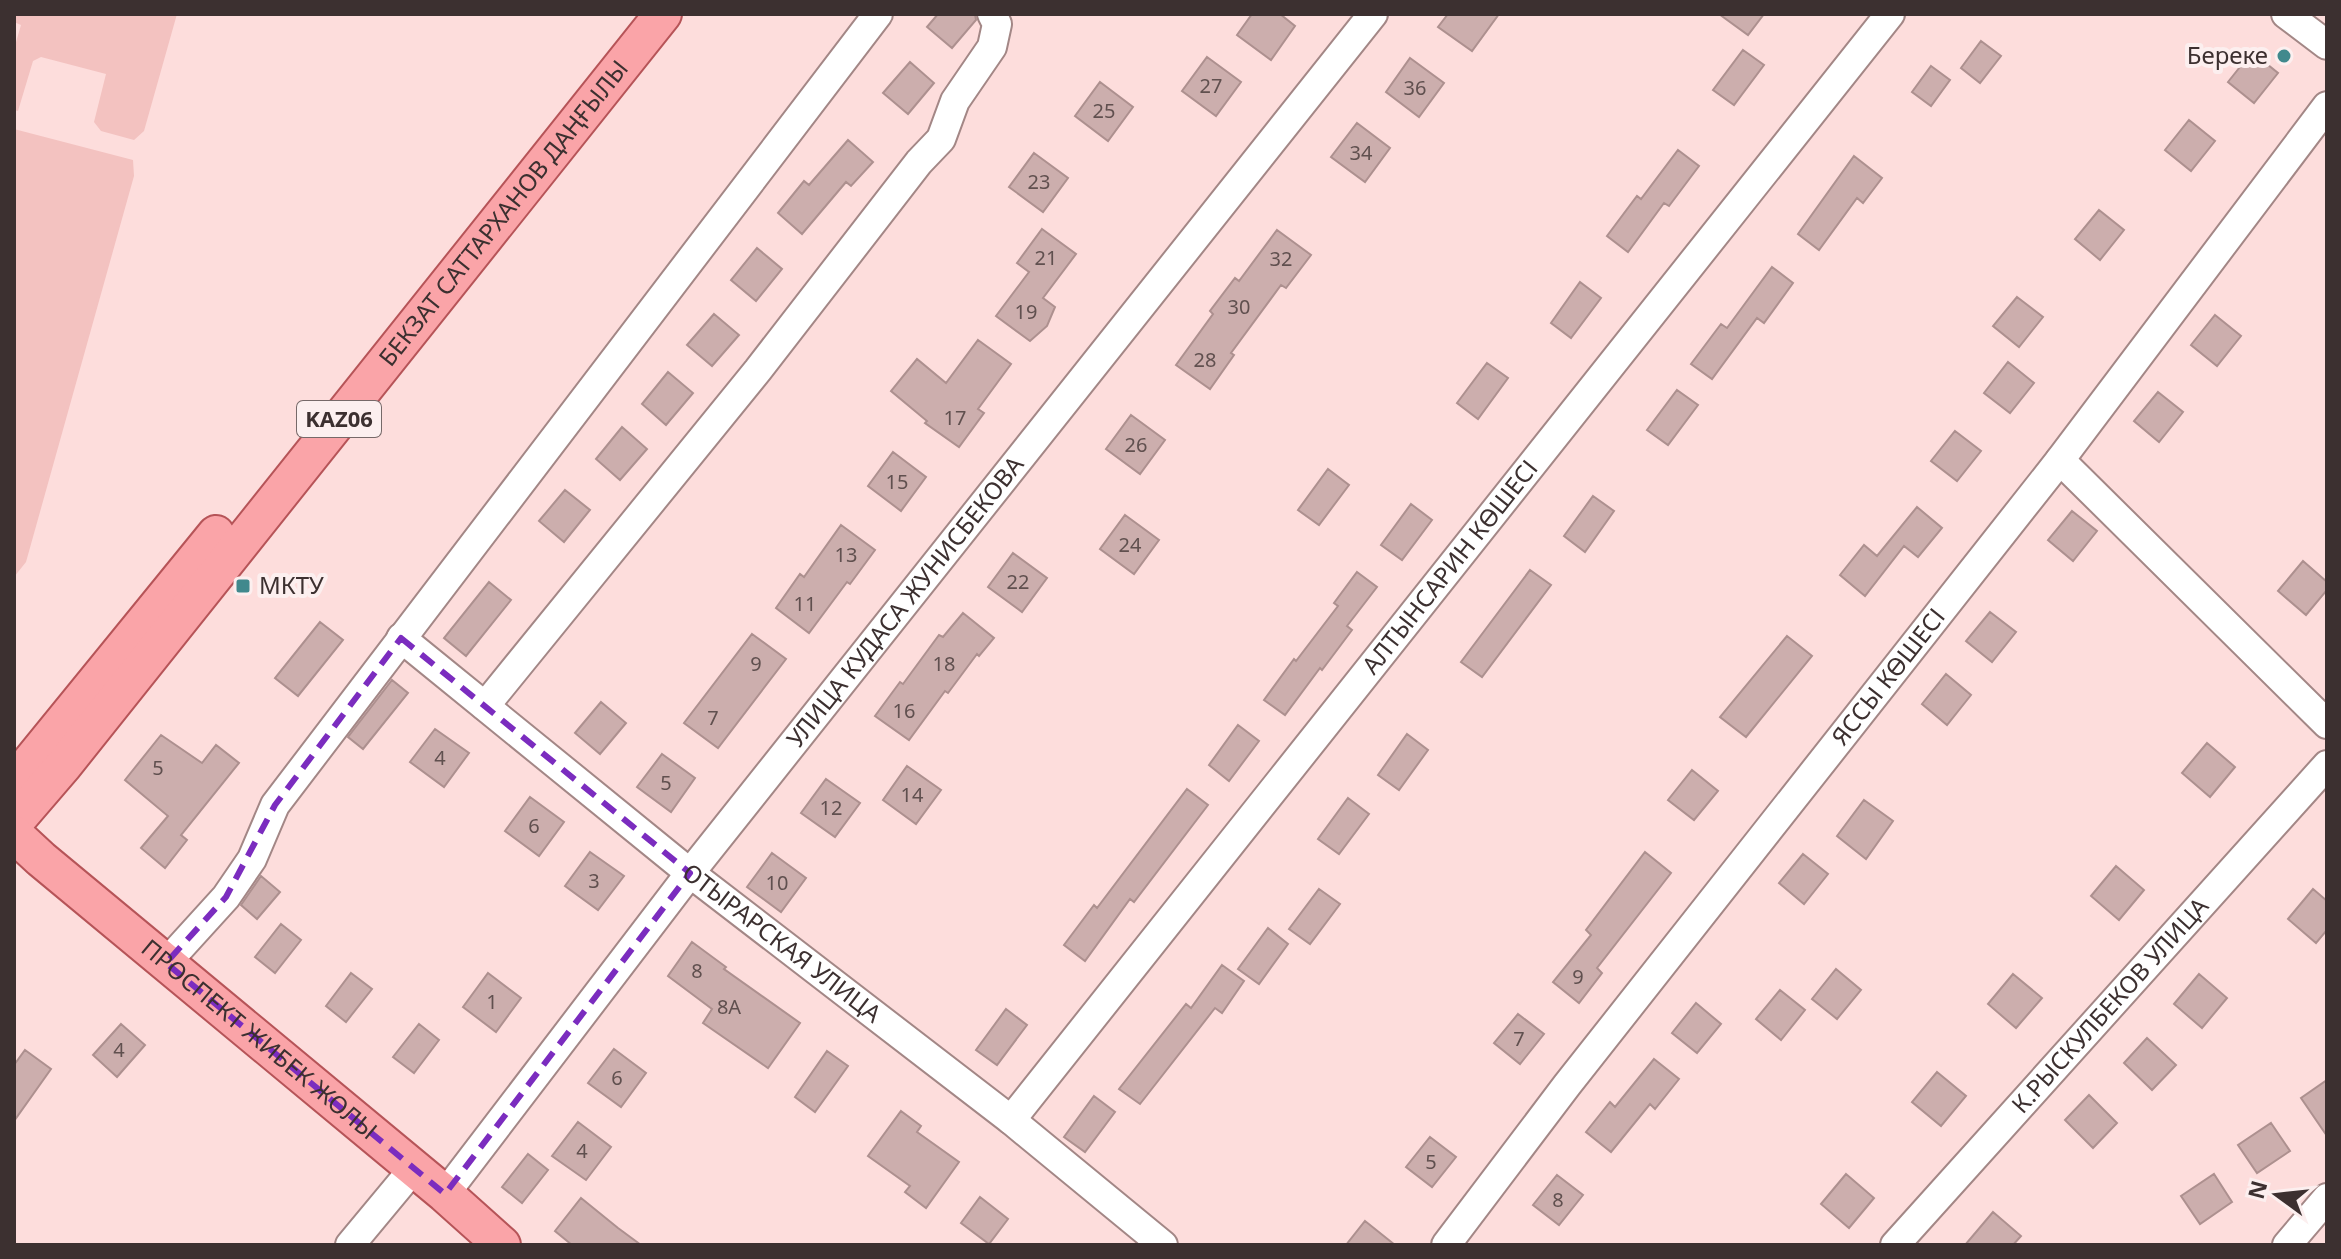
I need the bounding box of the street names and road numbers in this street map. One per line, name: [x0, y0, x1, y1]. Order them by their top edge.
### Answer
street label: БЕКЗАТ САТТАРХАНОВ ДАҢҒЫЛЫ: [370, 53, 635, 372]
road number: KАZ06: [297, 401, 381, 437]
street label: УЛИЦА КУДАСА ЖУНИСБЕКОВА: [778, 448, 1031, 754]
street label: АЛТЫНСАРИН КӨШЕСІ: [1354, 452, 1544, 680]
street label: ЯССЫ КӨШЕСІ: [1823, 601, 1952, 752]
street label: ОТЫРАРСКАЯ УЛИЦА: [676, 855, 889, 1030]
street label: К.РЫСКУЛБЕКОВ УЛИЦА: [2004, 889, 2216, 1120]
street label: ПРОСПЕКТ ЖИБЕК ЖОЛЫ: [135, 931, 385, 1146]

